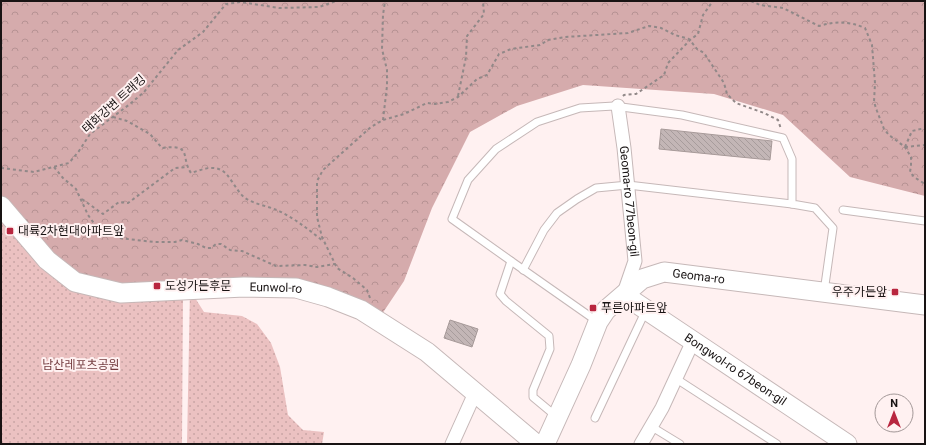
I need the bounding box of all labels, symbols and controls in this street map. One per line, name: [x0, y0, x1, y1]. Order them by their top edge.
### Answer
street label: 태화강변 트래킹: [79, 72, 149, 136]
street label: Geoma-ro 77beon-gil: [617, 145, 642, 258]
place label: 대륙2차현대아파트앞: [18, 224, 124, 238]
marker: 대륙2차현대아파트앞: [5, 226, 15, 236]
street label: Geoma-ro: [672, 266, 726, 287]
place label: 도성가든후문: [165, 279, 231, 293]
street label: Eunwol-ro: [249, 280, 304, 297]
marker: 도성가든후문: [152, 281, 162, 291]
place label: 우주가든앞: [832, 285, 887, 299]
marker: 우주가든앞: [890, 287, 900, 297]
place label: 푸른아파트앞: [601, 301, 667, 315]
marker: 푸른아파트앞: [588, 303, 598, 313]
street label: Bongwol-ro 67beon-gil: [682, 330, 789, 409]
park label: 남산레포츠공원: [42, 358, 120, 372]
north arrow: [874, 393, 914, 433]
text: N: [890, 397, 898, 410]

